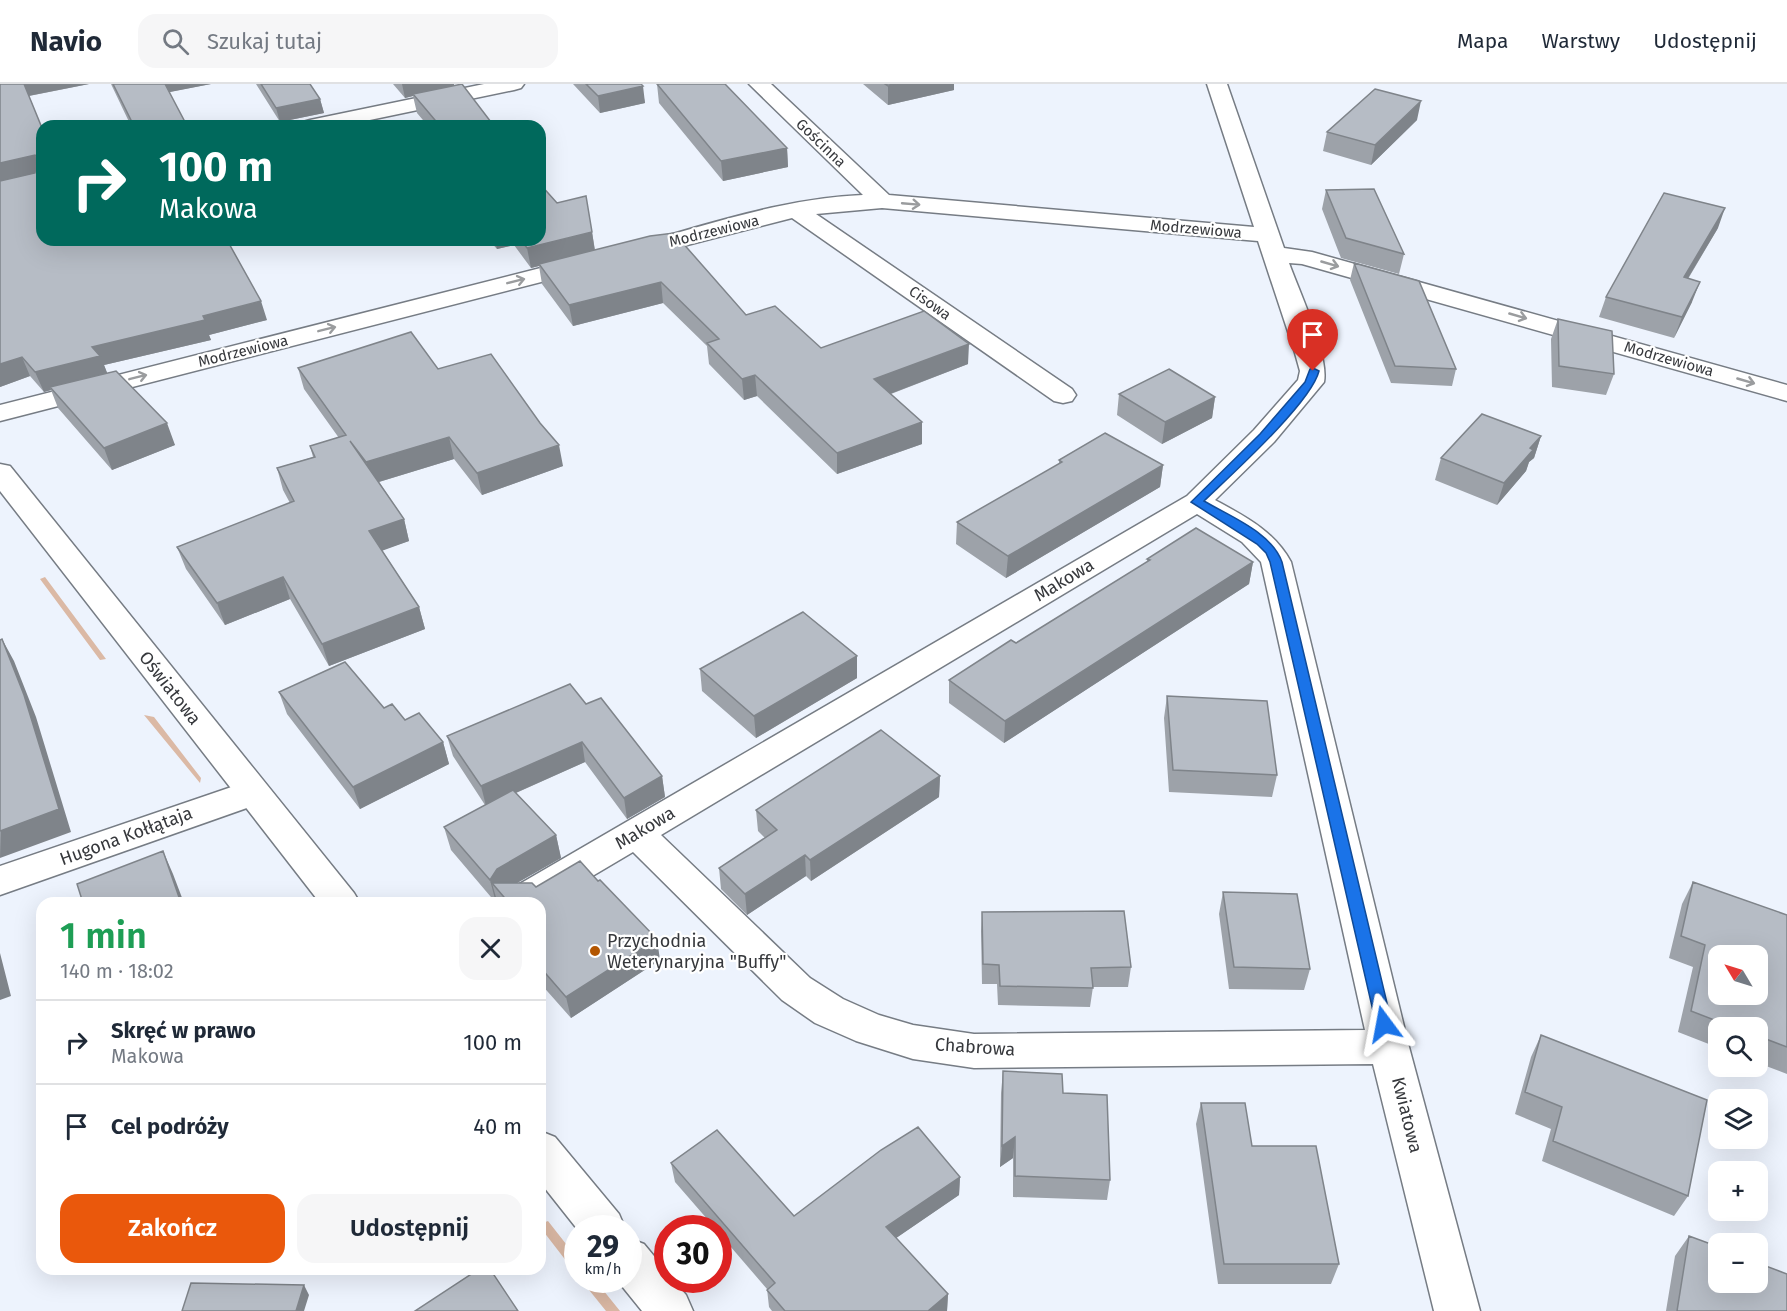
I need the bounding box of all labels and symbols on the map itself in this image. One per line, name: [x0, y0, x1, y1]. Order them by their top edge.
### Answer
street label: Gościnna: [792, 115, 850, 171]
one-way arrow: [901, 199, 921, 210]
street label: Modrzewiowa: [667, 211, 761, 251]
street label: Modrzewiowa: [1149, 216, 1243, 242]
one-way arrow: [1320, 259, 1339, 270]
one-way arrow: [506, 275, 525, 287]
street label: Cisowa: [906, 282, 954, 324]
pin: [1287, 309, 1338, 371]
one-way arrow: [1508, 311, 1527, 323]
one-way arrow: [317, 323, 336, 335]
street label: Modrzewiowa: [196, 331, 290, 371]
street label: Modrzewiowa: [1622, 338, 1716, 380]
one-way arrow: [128, 371, 147, 383]
one-way arrow: [1736, 376, 1755, 387]
street label: Makowa: [1030, 554, 1098, 606]
street label: Oświatowa: [134, 647, 206, 729]
street label: Hugona Kołłątaja: [57, 802, 195, 870]
street label: Makowa: [611, 802, 679, 854]
place label: Przychodnia Weterynaryjna "Buffy": [607, 930, 786, 973]
marker: Przychodnia Weterynaryjna "Buffy": [588, 944, 602, 958]
north arrow: [1708, 945, 1768, 1005]
position arrow: [1352, 992, 1416, 1056]
street label: Chabrowa: [934, 1033, 1016, 1061]
street label: Kwiatowa: [1387, 1075, 1427, 1155]
speed limit sign: 30: [654, 1215, 732, 1293]

